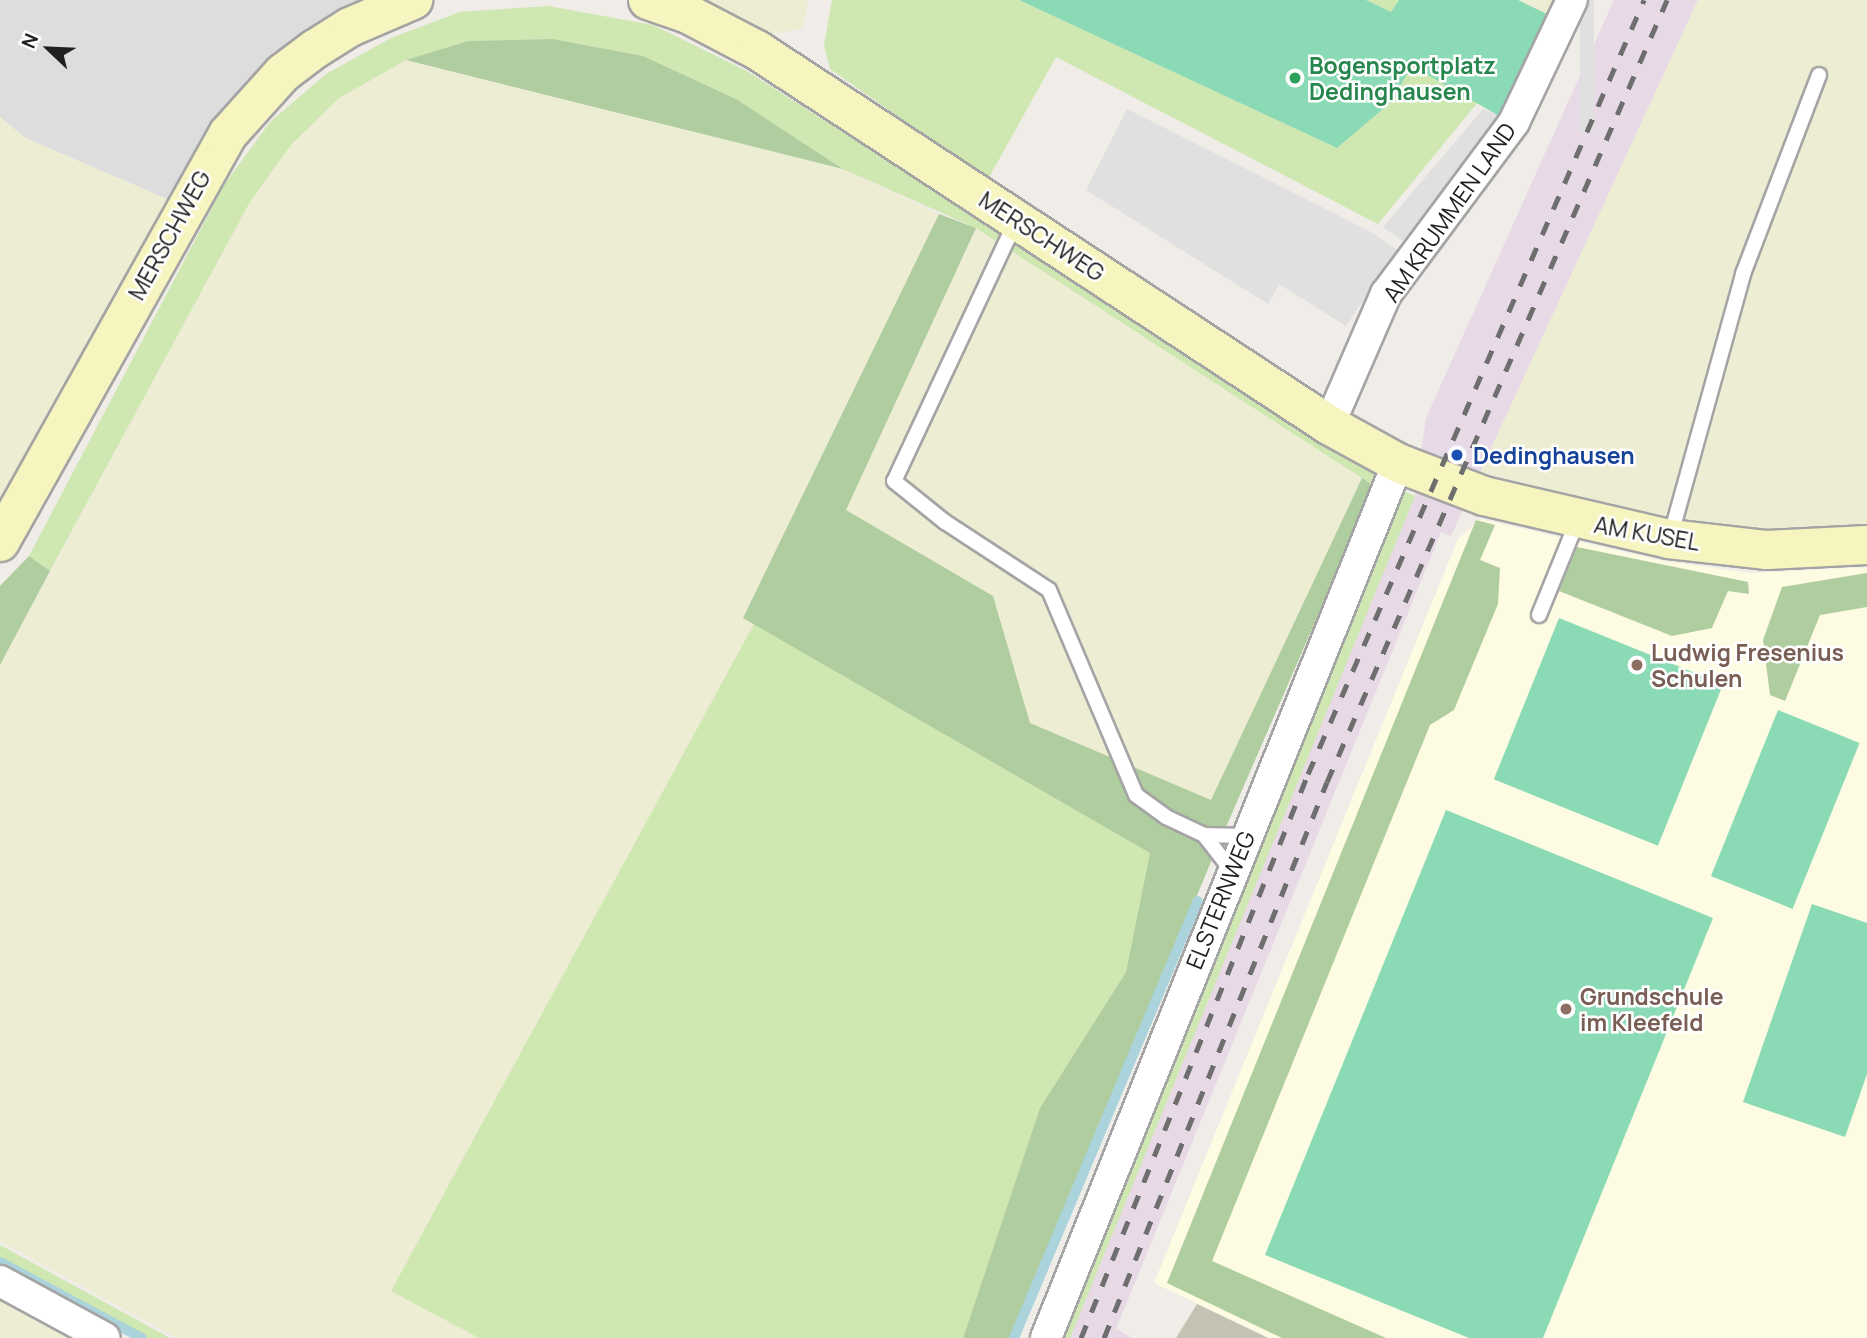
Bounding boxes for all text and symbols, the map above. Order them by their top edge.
north arrow [14,14,84,84]
text: N [15,29,44,52]
place label: Bogensportplatz Dedinghausen [1309,51,1496,105]
marker: Bogensportplatz Dedinghausen [1287,70,1303,86]
street label: AM KRUMMEN LAND [1377,117,1521,307]
street label: MERSCHWEG [122,166,216,304]
street label: MERSCHWEG [974,185,1110,287]
place label: Dedinghausen [1473,441,1635,469]
marker: Dedinghausen [1447,445,1467,465]
street label: AM KUSEL [1592,510,1702,556]
place label: Ludwig Fresenius Schulen [1651,638,1844,692]
marker: Ludwig Fresenius Schulen [1629,657,1645,673]
street label: ELSTERNWEG [1180,827,1260,973]
place label: Grundschule im Kleefeld [1580,982,1724,1036]
marker: Grundschule im Kleefeld [1558,1001,1574,1017]

